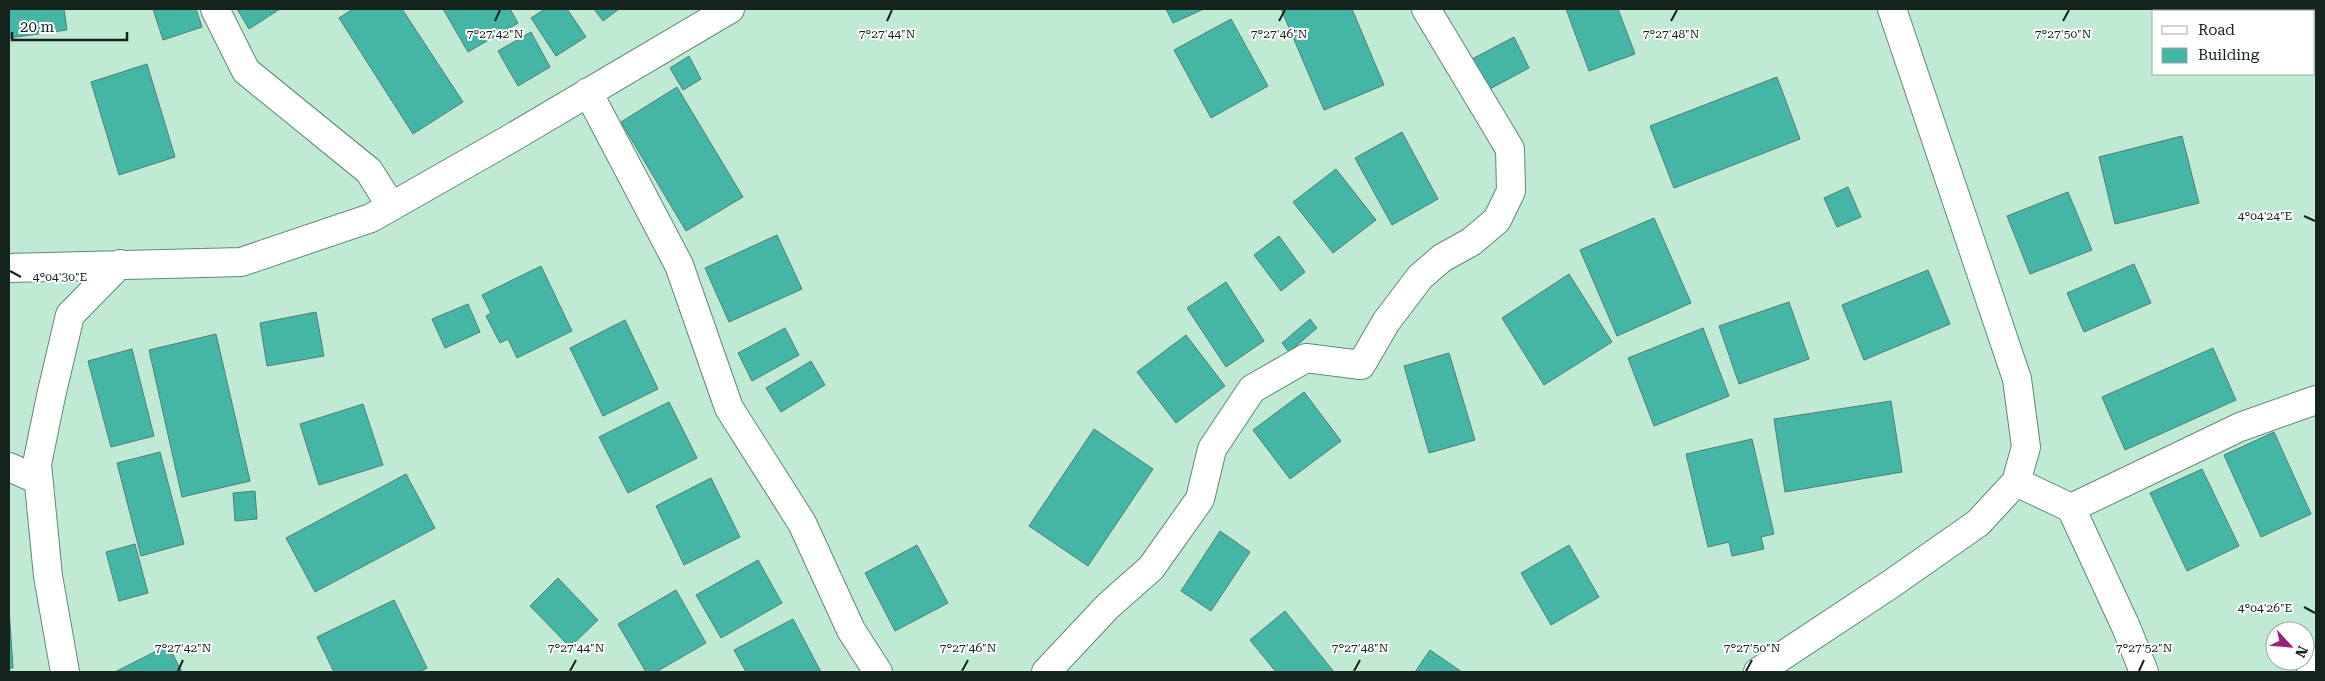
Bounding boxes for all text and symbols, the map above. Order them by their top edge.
scale bar [12,10,128,42]
legend [2152,10,2315,75]
text: 20 m [20,18,55,36]
text: Road [2198,21,2235,39]
text: 7°27'42"N [467,27,524,41]
text: 7°27'44"N [859,27,916,41]
text: 7°27'46"N [1251,27,1308,41]
text: 7°27'48"N [1643,27,1700,41]
text: 7°27'50"N [2035,27,2092,41]
text: Building [2198,46,2260,64]
text: 4°04'24"E [2238,209,2292,223]
text: 4°04'30"E [33,270,87,284]
text: 4°04'26"E [2238,601,2292,615]
north arrow [2265,621,2315,671]
text: 7°27'42"N [155,641,212,655]
text: 7°27'44"N [548,641,605,655]
text: 7°27'46"N [940,641,997,655]
text: 7°27'48"N [1332,641,1389,655]
text: 7°27'50"N [1724,641,1781,655]
text: 7°27'52"N [2116,641,2173,655]
text: N [2292,643,2311,660]

